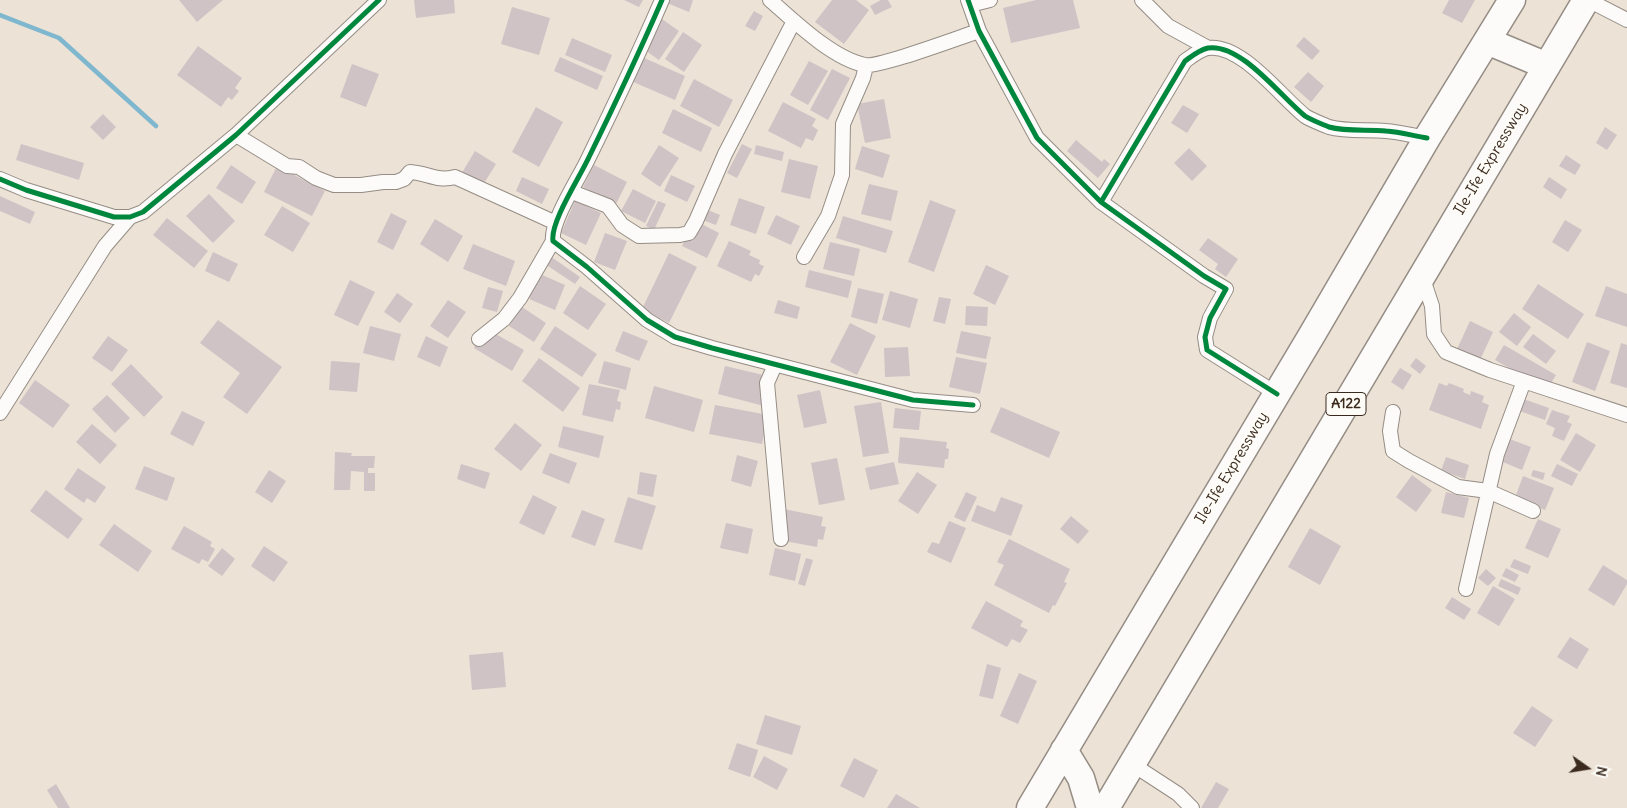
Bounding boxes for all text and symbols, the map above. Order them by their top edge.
street label: Ile-Ife Expressway [1451,100,1531,218]
road number: A122 [1326,392,1366,416]
street label: Ile-Ife Expressway [1192,409,1272,527]
north arrow [1562,743,1612,793]
text: N [1592,765,1611,778]

